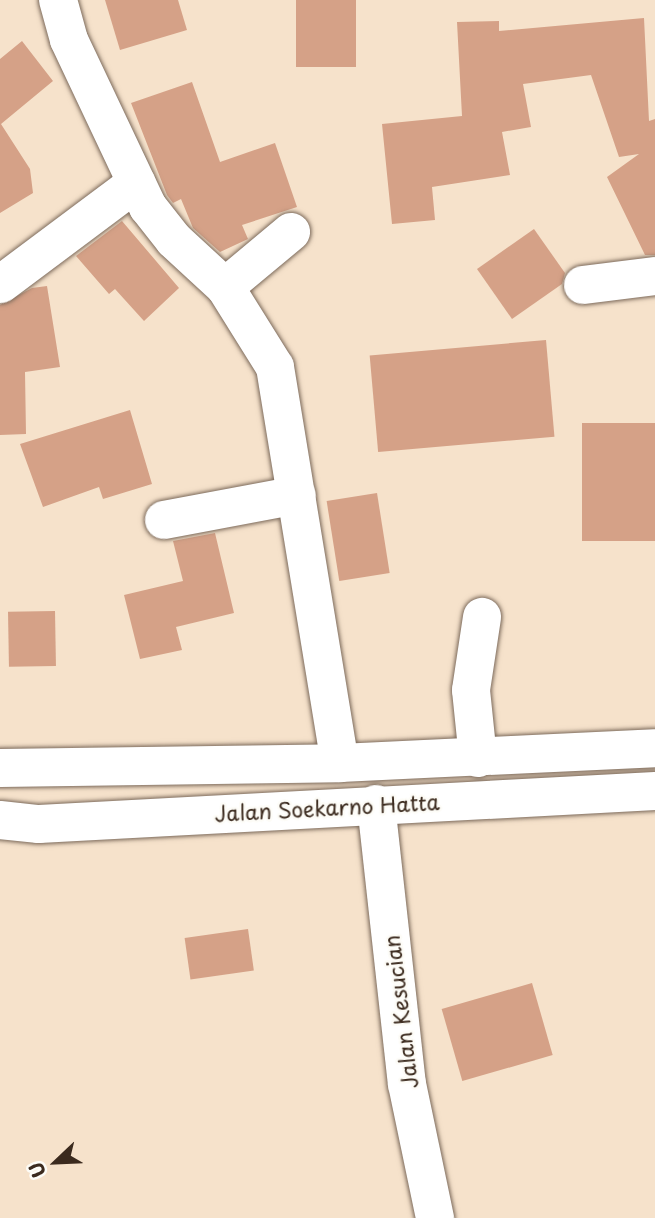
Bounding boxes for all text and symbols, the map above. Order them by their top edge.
street label: Jalan Soekarno Hatta [214,789,440,825]
street label: Jalan Kesucian [378,934,422,1090]
north arrow [21,1127,91,1197]
text: U [21,1158,52,1182]

